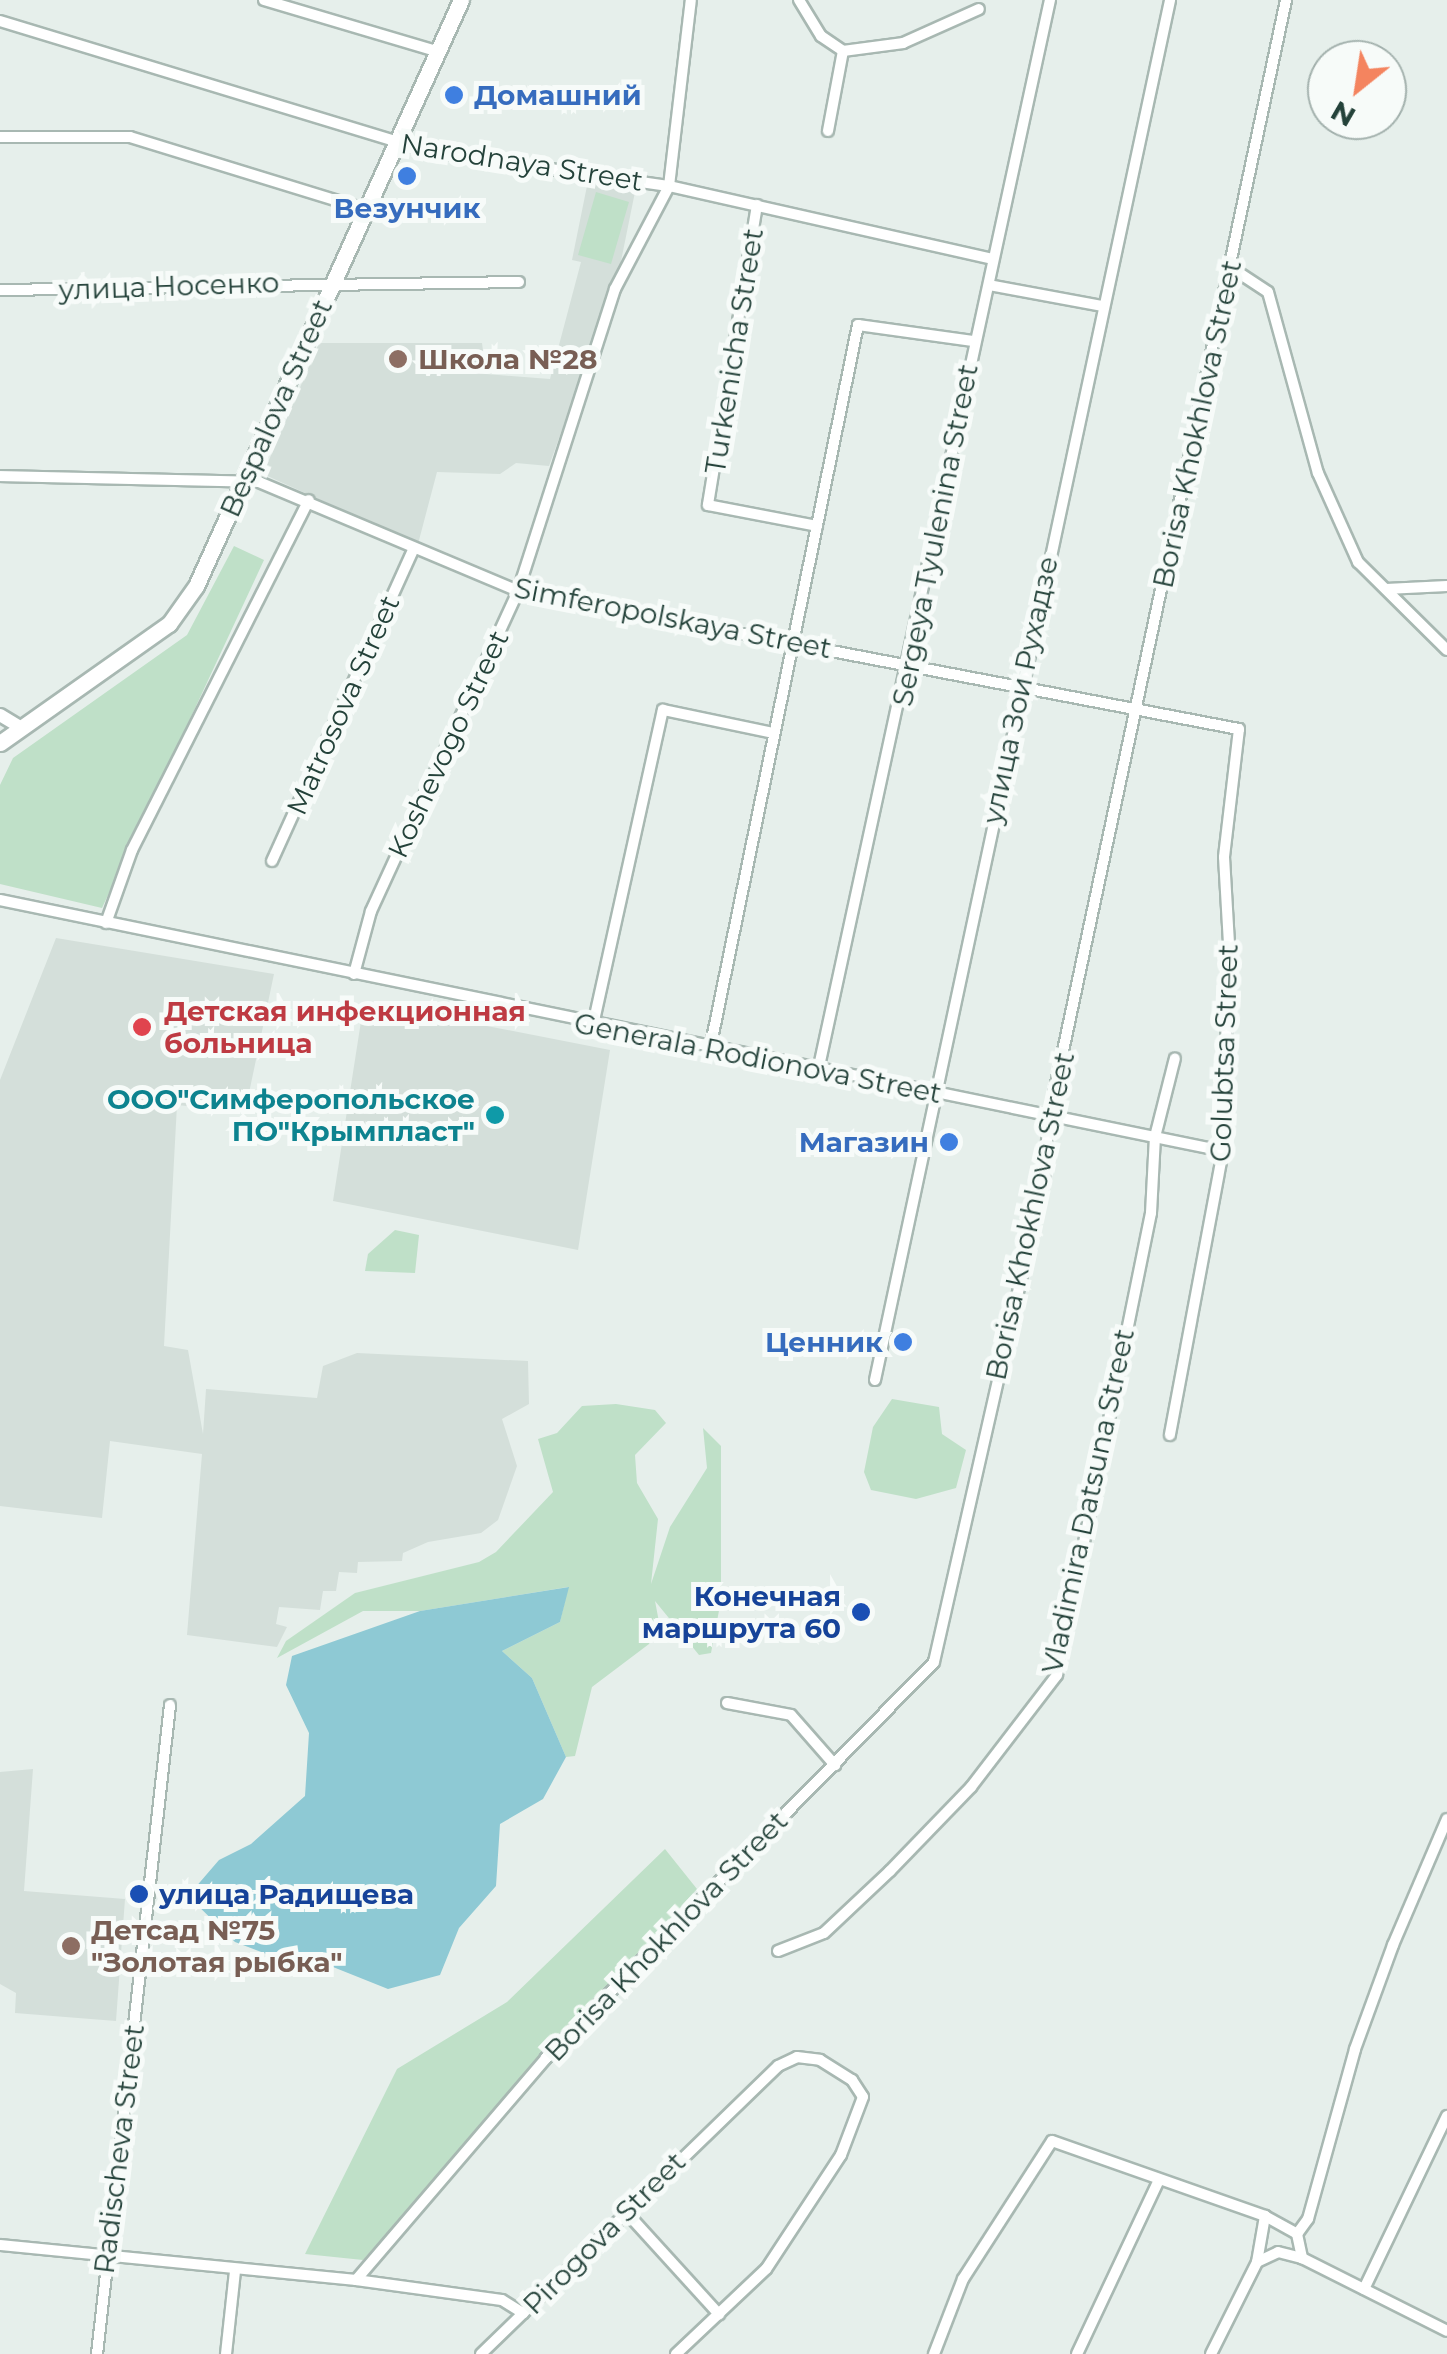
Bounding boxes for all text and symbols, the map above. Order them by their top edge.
north arrow [1307,40,1407,140]
place label: Домашний [474,78,642,112]
marker: Домашний [443,84,465,106]
text: N [1325,94,1361,135]
street label: Narodnaya Street [399,126,645,198]
marker: Везунчик [396,165,418,187]
place label: Везунчик [334,191,480,225]
street label: Turkenicha Street [698,226,770,476]
street label: Borisa Khokhlova Street [1146,257,1248,591]
street label: улица Носенко [58,265,280,307]
street label: Bespalova Street [213,294,339,522]
place label: Школа №28 [418,342,598,376]
marker: Школа №28 [387,348,409,370]
street label: Sergeya Tyulenina Street [885,361,985,709]
street label: улица Зои Рухадзе [975,553,1065,827]
street label: Simferopolskaya Street [512,571,834,665]
street label: Matrosova Street [279,590,407,820]
street label: Koshevogo Street [381,625,515,863]
street label: Golubtsa Street [1203,943,1245,1163]
place label: Детская инфекционная больница [164,994,526,1060]
street label: Generala Rodionova Street [571,1006,945,1110]
marker: Детская инфекционная больница [129,1014,155,1040]
street label: Borisa Khokhlova Street [979,1049,1081,1383]
place label: ООО"Симферопольское ПО"Крымпласт" [107,1082,475,1148]
marker: ООО"Симферопольское ПО"Крымпласт" [484,1104,506,1126]
place label: Магазин [799,1125,929,1159]
marker: Магазин [938,1131,960,1153]
place label: Ценник [765,1325,883,1359]
street label: Vladimira Datsuna Street [1035,1325,1141,1677]
marker: Ценник [892,1331,914,1353]
place label: Конечная маршрута 60 [642,1579,841,1645]
marker: Конечная маршрута 60 [850,1601,872,1623]
street label: Borisa Khokhlova Street [538,1804,794,2068]
place label: улица Радищева [159,1877,414,1911]
marker: улица Радищева [128,1883,150,1905]
place label: Детсад №75 "Золотая рыбка" [91,1913,343,1979]
marker: Детсад №75 "Золотая рыбка" [60,1935,82,1957]
street label: Radischeva Street [87,2022,151,2276]
street label: Pirogova Street [516,2145,692,2321]

